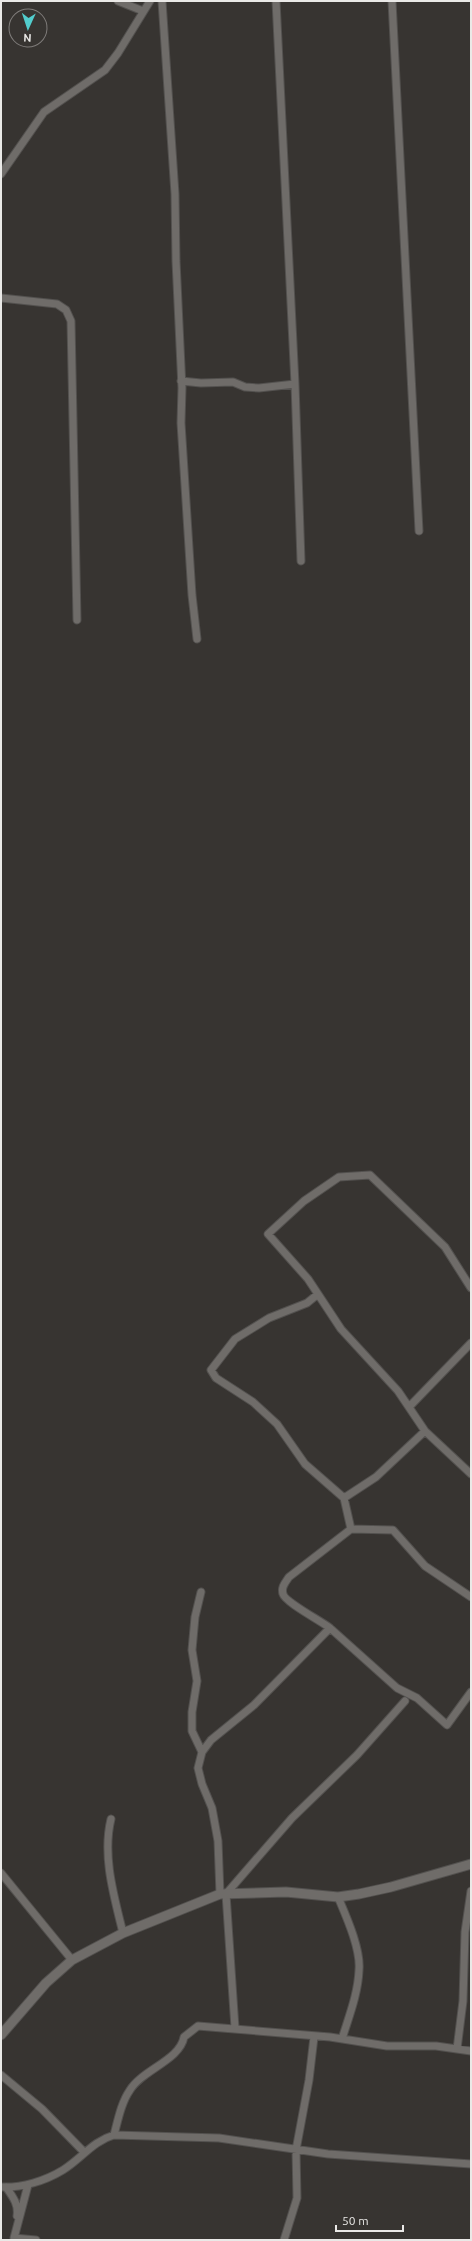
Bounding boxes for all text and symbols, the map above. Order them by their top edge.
north arrow [8,8,48,48]
text: N [23,32,32,44]
scale bar [336,2207,403,2233]
text: 50 m [342,2214,369,2227]

